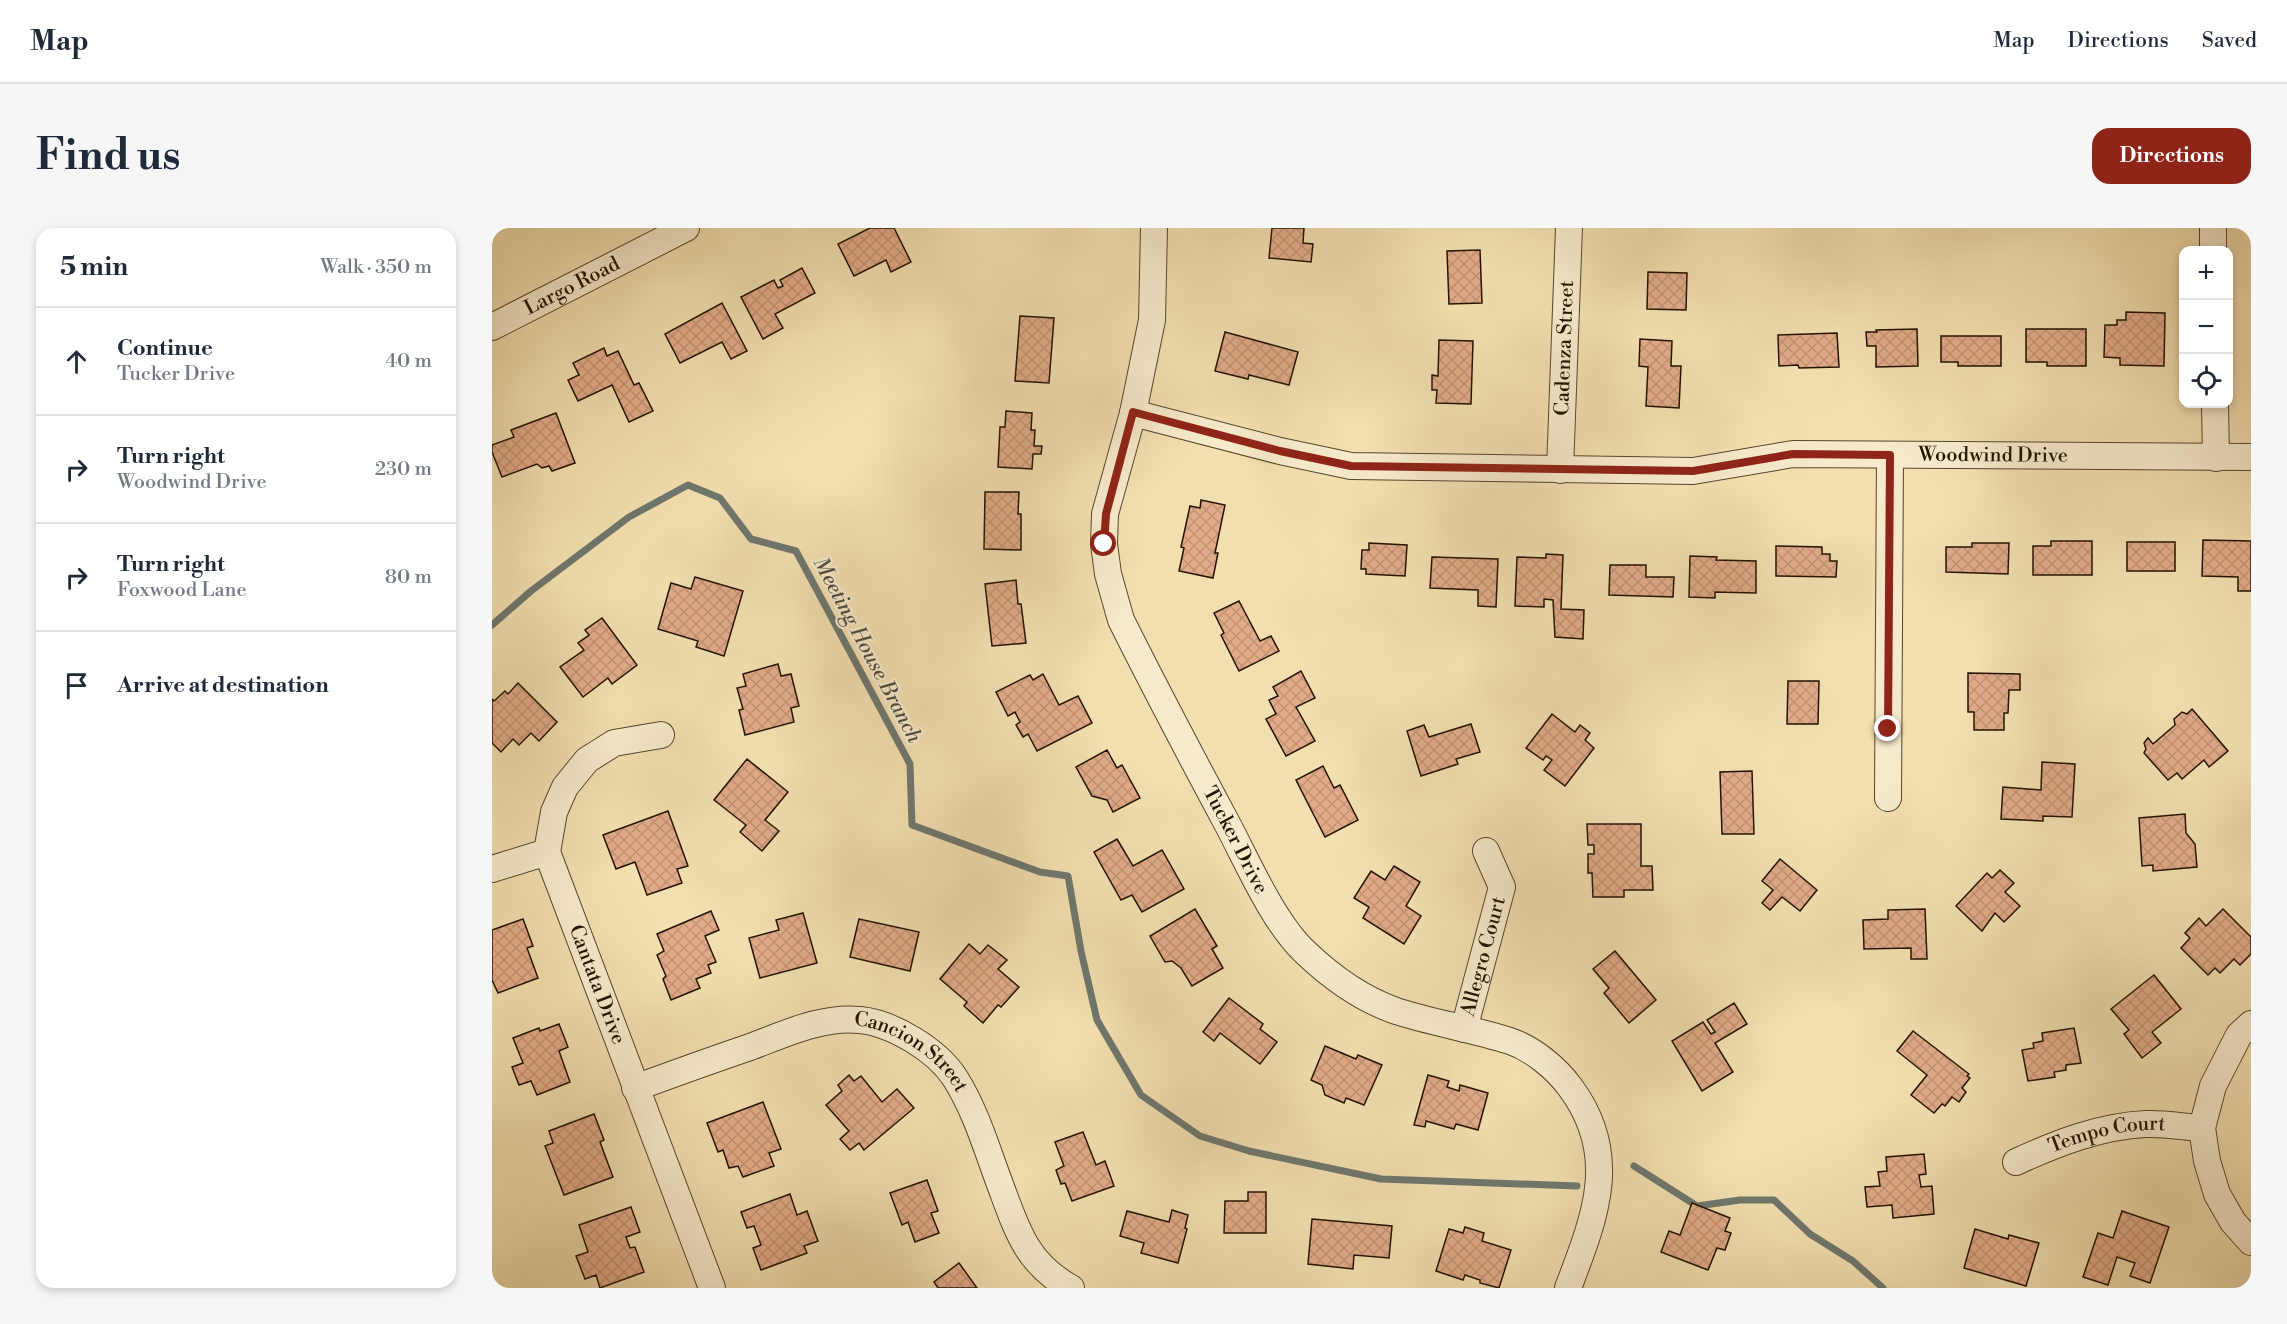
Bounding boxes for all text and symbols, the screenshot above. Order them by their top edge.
text: Map [30,24,89,59]
text: Map [1993,28,2035,54]
text: Directions [2068,28,2169,54]
text: Saved [2202,28,2257,54]
button: Directions [2092,128,2251,184]
text: Find us [36,130,180,183]
map controls [2179,246,2233,408]
button: + [2179,246,2233,300]
text: 5 min [60,251,128,283]
street label: Largo Road [520,251,625,321]
text: Walk · 350 m [320,255,432,280]
street label: Cadenza Street [1550,280,1580,416]
button: − [2179,300,2233,354]
text: Continue [117,335,213,362]
icon: ahead [60,345,93,378]
text: 40 m [385,349,432,374]
button: locate [2179,354,2233,408]
text: Tucker Drive [117,362,235,387]
street label: Woodwind Drive [1917,442,2068,468]
text: Turn right [117,443,225,470]
icon: right [60,453,93,486]
text: 230 m [375,457,432,482]
text: Woodwind Drive [117,470,267,495]
route start [1090,530,1116,556]
text: Turn right [117,551,225,578]
water label: Meeting House Branch [807,552,927,748]
icon: right [60,561,93,594]
text: 80 m [385,565,432,590]
text: Foxwood Lane [117,578,247,603]
icon: arrive [60,669,93,702]
text: Arrive at destination [117,672,329,699]
route end [1874,715,1900,741]
street label: Tucker Drive [1197,782,1274,898]
street label: Allegro Court [1455,894,1511,1020]
street label: Cantata Drive [563,921,631,1048]
street label: Cancion Street [853,1007,973,1097]
street label: Tempo Court [2045,1111,2166,1159]

